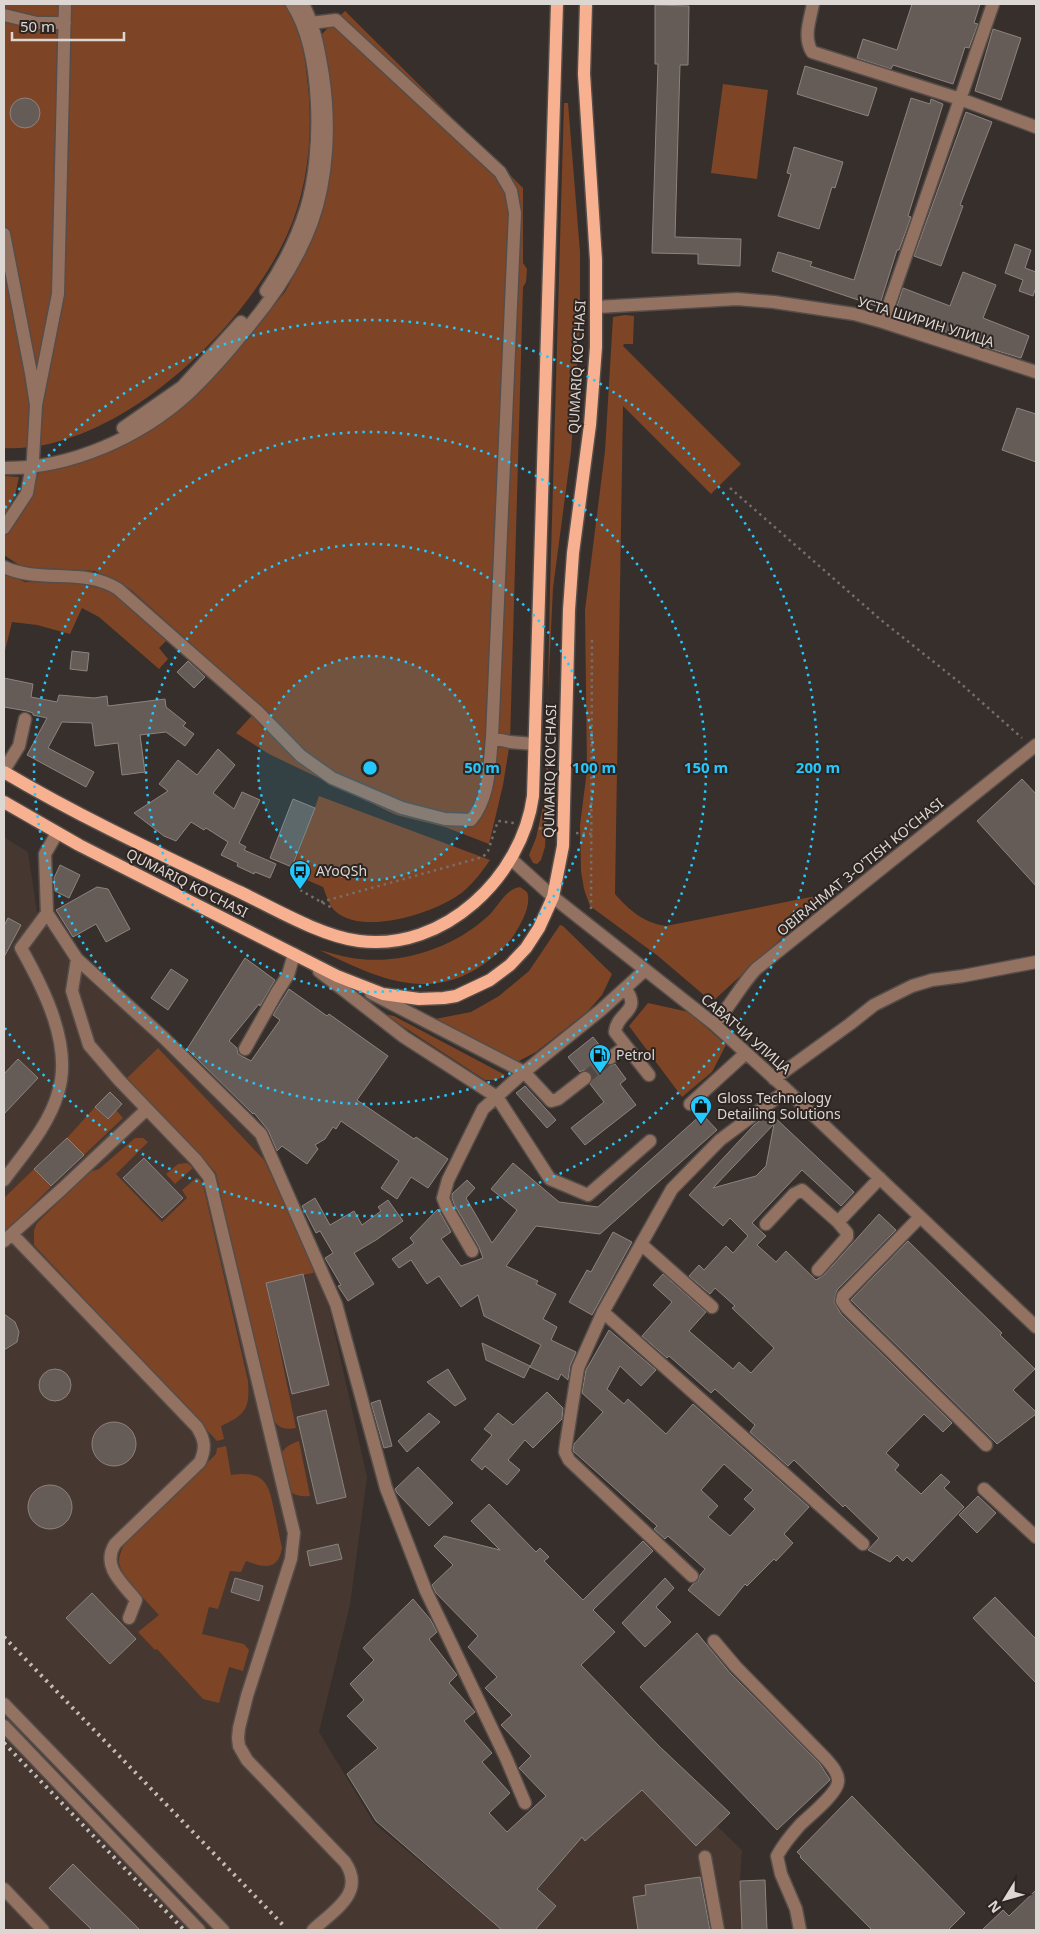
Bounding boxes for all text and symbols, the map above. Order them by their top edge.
scale bar [12,10,125,42]
text: 50 m [20,16,55,36]
street label: УСТА ШИРИН УЛИЦА [856,292,997,351]
street label: QUMARIQ KO'CHASI [564,299,590,434]
street label: QUMARIQ KO'CHASI [539,704,560,838]
text: 50 m [464,757,500,777]
text: 100 m [572,757,616,777]
text: 150 m [684,757,728,777]
text: 200 m [796,757,840,777]
centre of rings [361,759,379,777]
street label: OBIRAHMAT 3-O'TISH KO'CHASI [772,793,947,940]
street label: QUMARIQ KO'CHASI [123,844,251,922]
bus stop icon: AYoQSh [288,859,312,890]
place label: AYoQSh [316,861,367,880]
street label: САВАТЧИ УЛИЦА [697,989,795,1078]
fuel station icon: Petrol [588,1043,612,1074]
place label: Petrol [616,1045,655,1064]
place label: Gloss Technology Detailing Solutions [717,1088,841,1123]
shop icon: Gloss Technology Detailing Solutions [689,1094,713,1125]
north arrow [980,1874,1030,1924]
text: N [983,1897,1005,1917]

